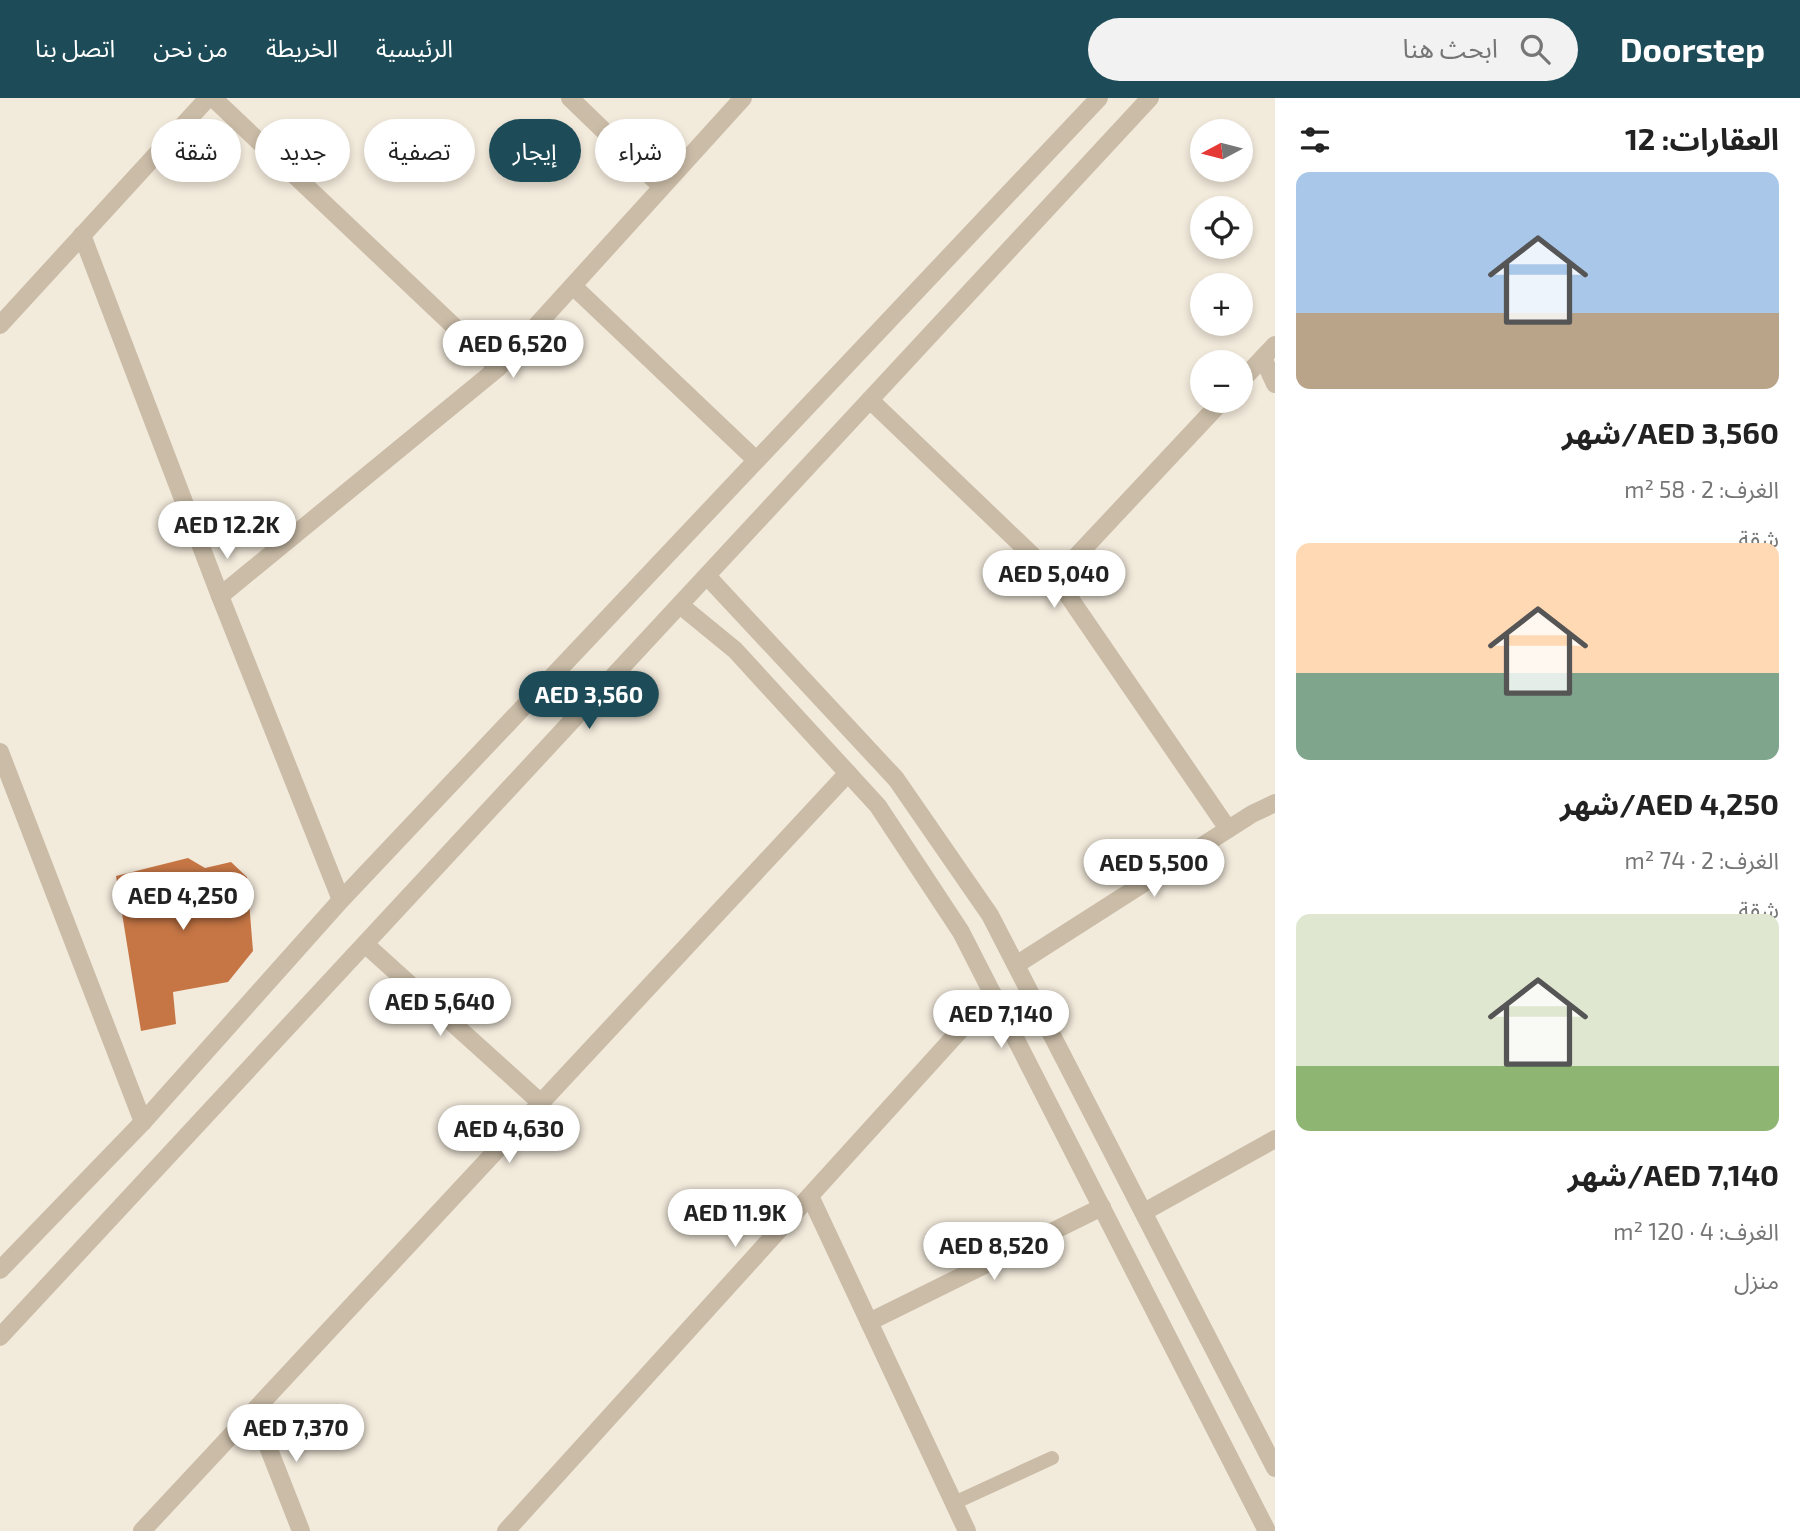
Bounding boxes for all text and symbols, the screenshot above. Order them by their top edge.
search box [1088,18,1578,81]
text: Doorstep [1620,29,1765,69]
icon: search [1516,30,1554,68]
text: ابحث هنا [1403,32,1498,63]
text: اتصل بنا [35,33,115,62]
text: من نحن [153,33,228,62]
text: الخريطة [266,33,338,62]
text: الرئيسية [376,33,453,62]
chip: شقة [151,119,241,182]
chip: جديد [255,119,350,182]
chip: تصفية [364,119,475,182]
chip: إيجار [489,119,581,182]
chip: شراء [595,119,686,182]
north arrow [1190,119,1253,182]
map controls [1190,119,1253,413]
text: العقارات: 12 [1625,120,1779,156]
icon: filters [1296,121,1334,159]
button: locate [1190,196,1253,259]
icon: home [1475,217,1601,343]
button: + [1190,273,1253,336]
pin: AED 6,520 [433,320,593,380]
text: AED 6,520 [459,329,567,357]
button: − [1190,350,1253,413]
text: AED 3,560/شهر [1562,414,1779,450]
text: الغرف: 2 · 58 m² [1624,475,1779,503]
pin: AED 12.2K [147,502,307,561]
text: AED 12.2K [174,510,280,538]
text: شقة [1738,524,1779,552]
pin: AED 5,040 [974,550,1134,610]
text: AED 5,040 [999,559,1109,587]
icon: home [1475,588,1601,714]
pin: AED 3,560 [509,672,669,731]
text: AED 3,560 [535,680,643,708]
text: AED 4,250/شهر [1560,785,1779,821]
pin: AED 5,500 [1074,840,1234,899]
text: الغرف: 2 · 74 m² [1625,846,1779,874]
text: AED 5,500 [1100,848,1208,876]
pin: AED 4,250 [103,872,263,932]
text: AED 4,250 [128,881,238,909]
text: شقة [1738,895,1779,923]
icon: home [1475,959,1601,1085]
pin: AED 5,640 [360,978,520,1038]
text: AED 5,640 [385,987,495,1015]
pin: AED 7,140 [921,990,1081,1050]
text: AED 7,140 [949,999,1053,1027]
pin: AED 4,630 [429,1105,589,1165]
text: AED 4,630 [454,1114,564,1142]
text: AED 7,140/شهر [1568,1156,1779,1192]
pin: AED 11.9K [655,1190,815,1249]
text: AED 11.9K [684,1198,786,1226]
text: الغرف: 4 · 120 m² [1613,1217,1779,1245]
pin: AED 8,520 [914,1222,1074,1282]
text: AED 8,520 [939,1231,1049,1259]
text: منزل [1734,1266,1779,1294]
pin: AED 7,370 [216,1404,376,1464]
text: AED 7,370 [243,1413,349,1441]

